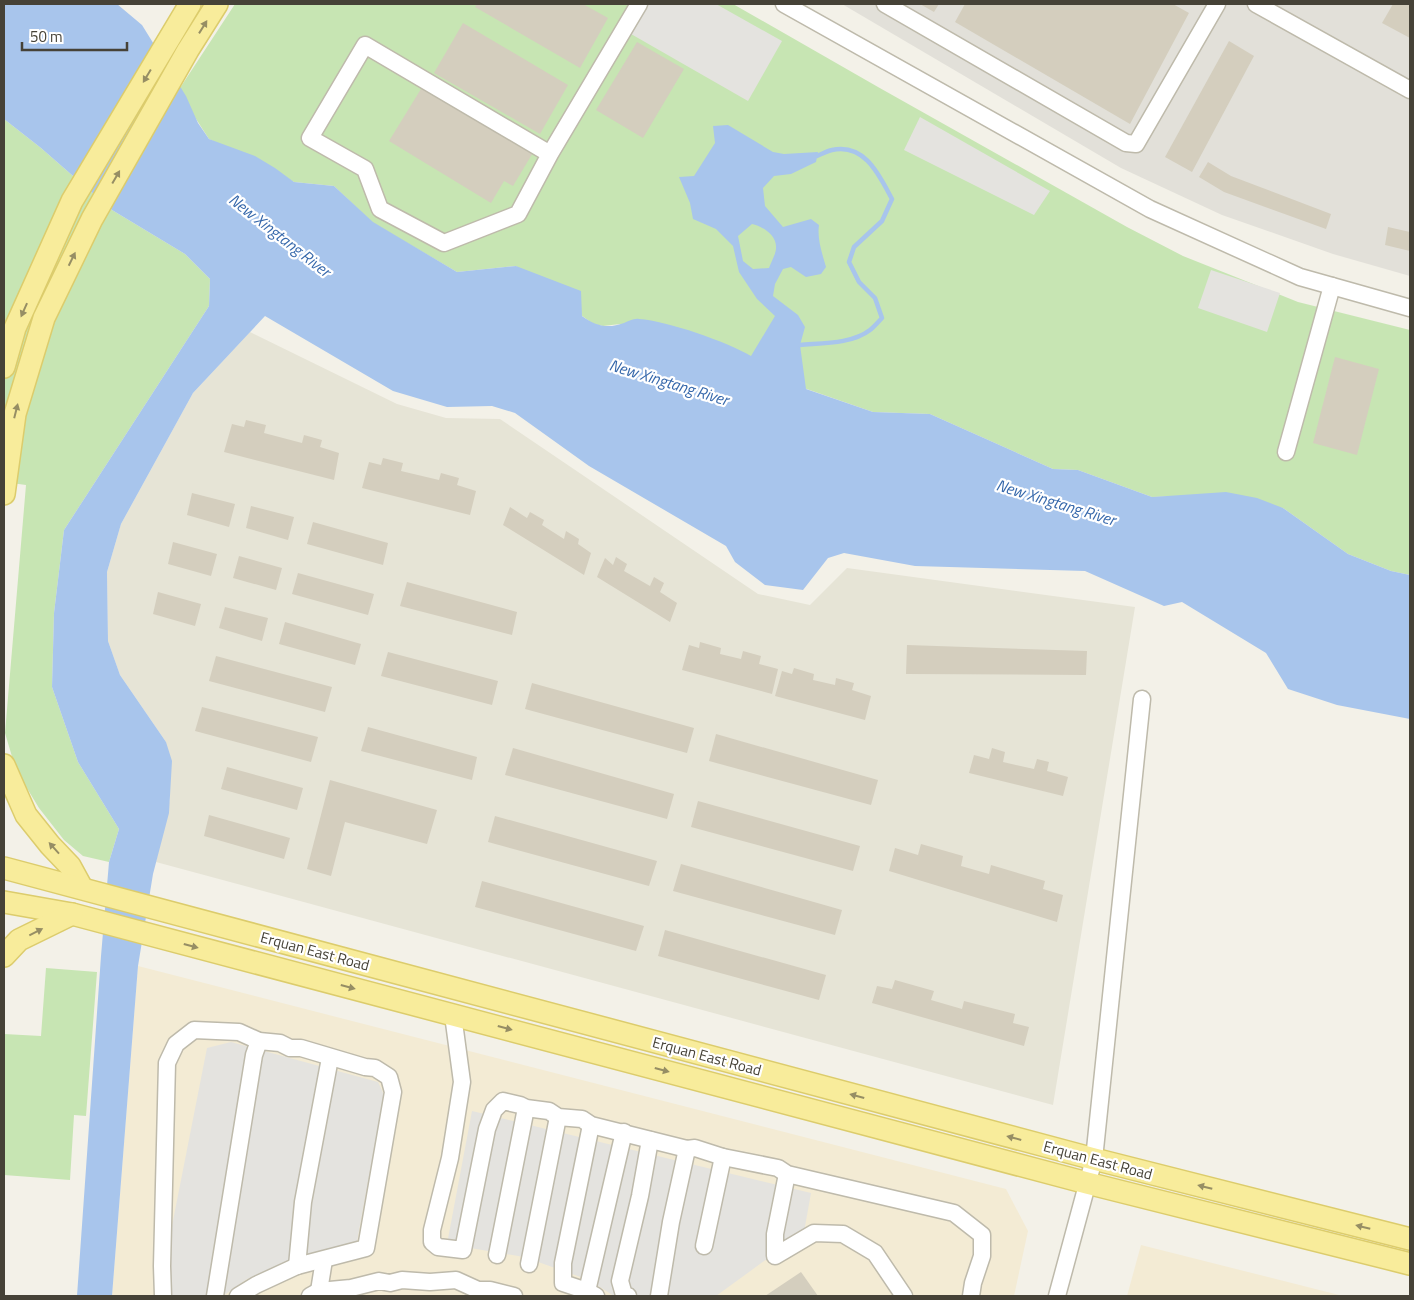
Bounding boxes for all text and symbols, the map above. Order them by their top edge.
scale bar [22,20,128,52]
one-way arrow [198,20,207,33]
text: 50 m [30,25,63,48]
one-way arrow [143,70,152,83]
one-way arrow [111,170,120,184]
water label: New Xingtang River [224,188,338,284]
one-way arrow [69,252,77,266]
one-way arrow [19,303,27,317]
water label: New Xingtang River [606,352,733,412]
one-way arrow [12,404,20,419]
water label: New Xingtang River [993,472,1120,532]
one-way arrow [48,842,59,855]
street label: Erquan East Road [258,925,372,977]
one-way arrow [28,928,43,936]
one-way arrow [183,942,198,950]
one-way arrow [340,983,355,991]
one-way arrow [497,1025,512,1033]
street label: Erquan East Road [650,1030,764,1082]
one-way arrow [655,1067,670,1075]
one-way arrow [850,1092,865,1100]
one-way arrow [1007,1134,1022,1142]
street label: Erquan East Road [1041,1134,1155,1186]
one-way arrow [1198,1183,1213,1191]
one-way arrow [1355,1223,1370,1231]

